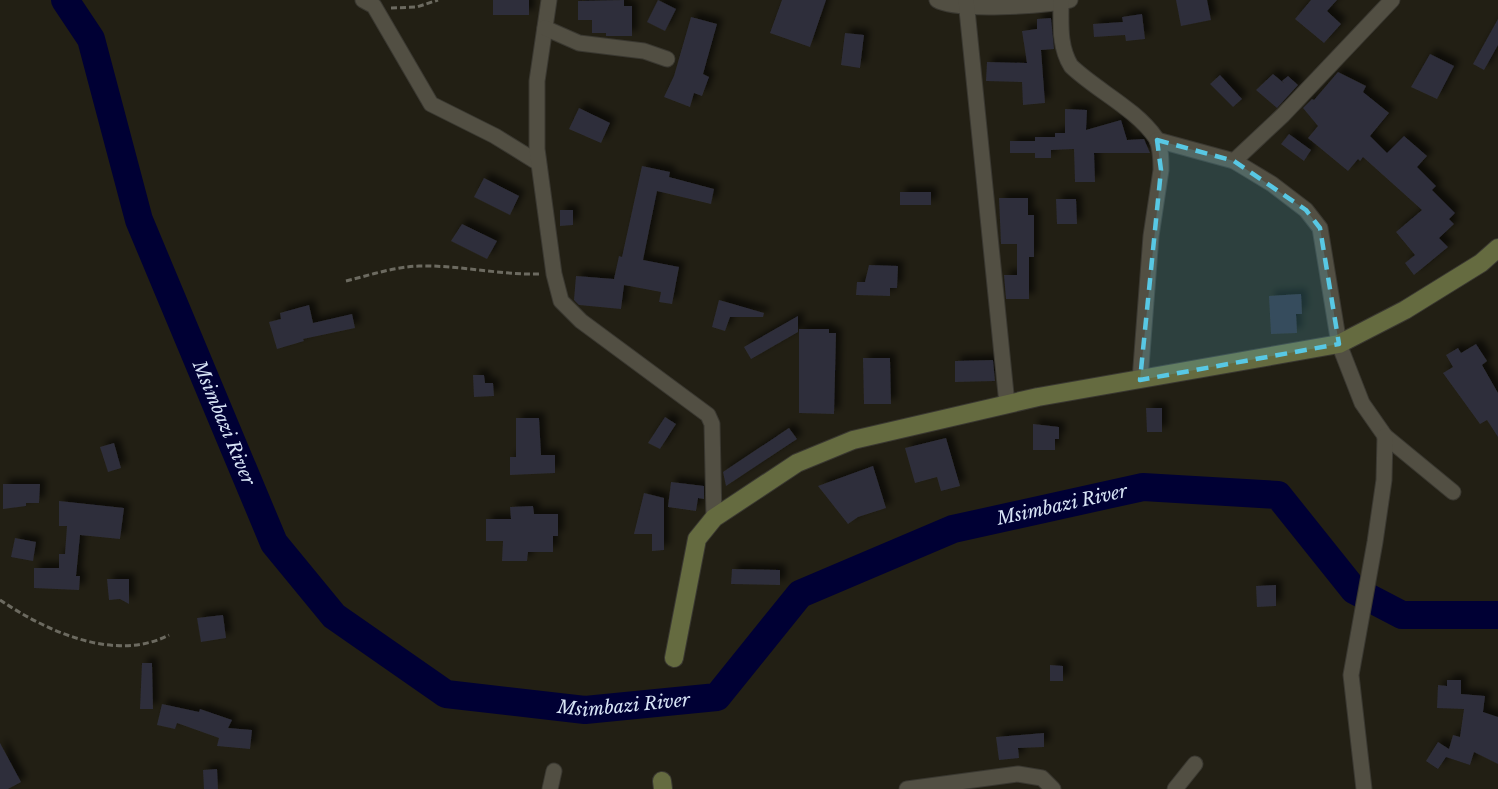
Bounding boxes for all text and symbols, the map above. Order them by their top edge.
water label: Msimbazi River [188,356,260,489]
water label: Msimbazi River [994,480,1130,530]
water label: Msimbazi River [555,689,692,721]

